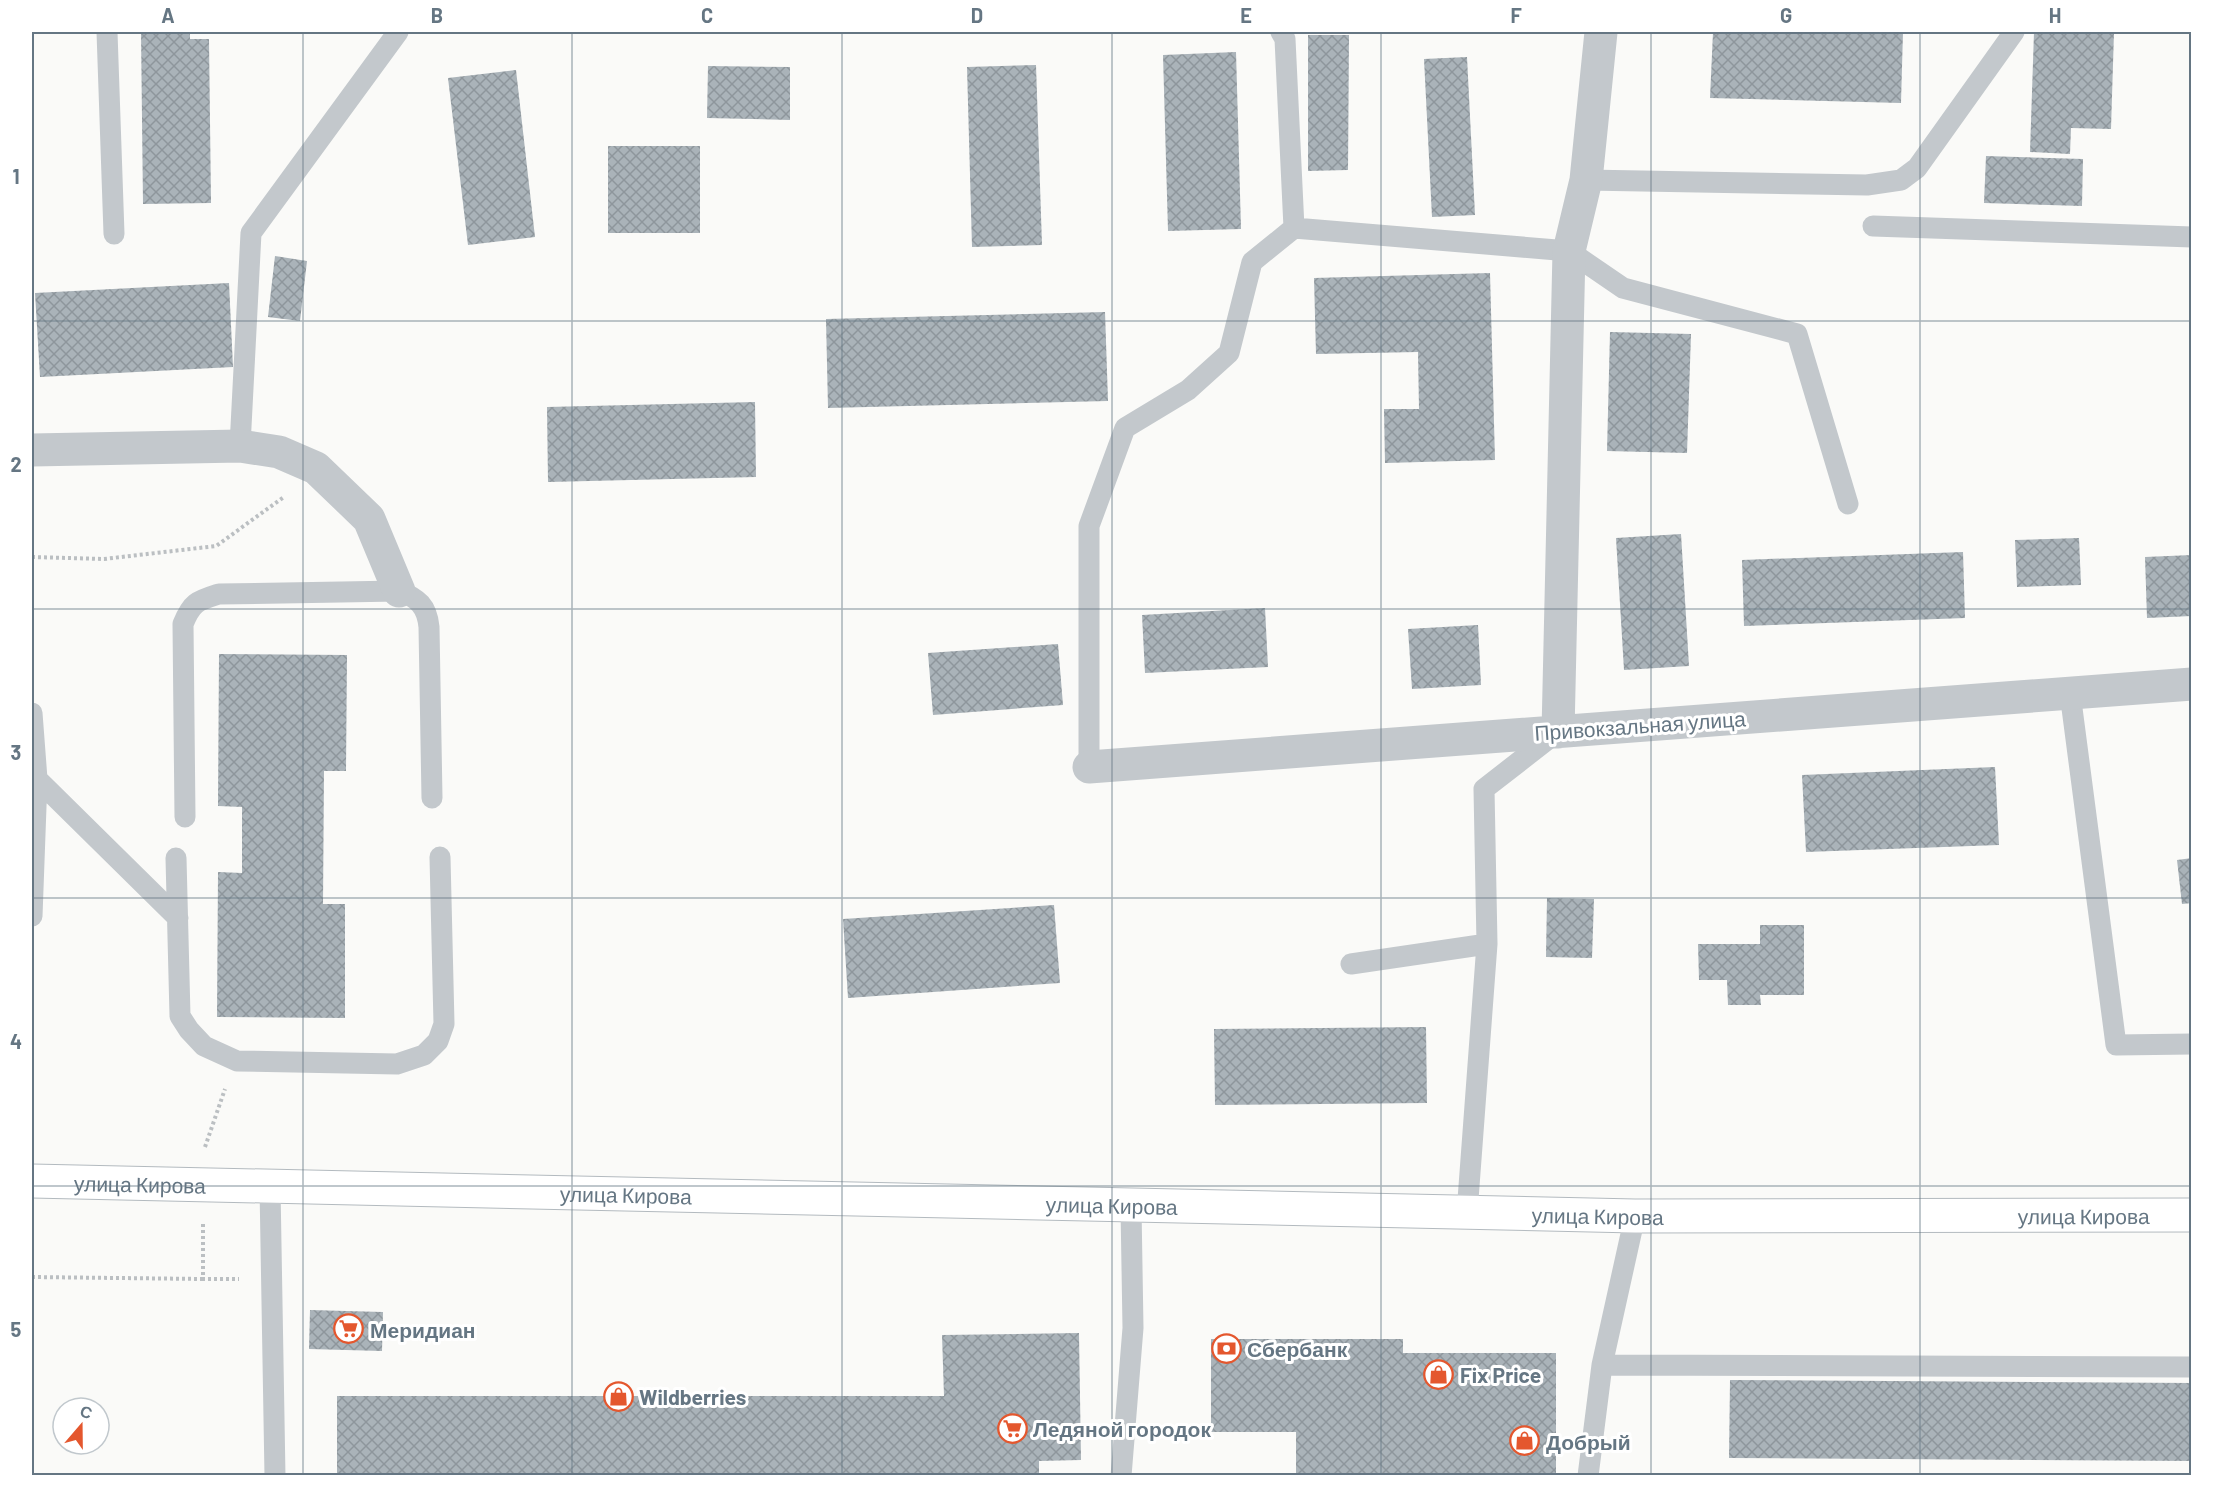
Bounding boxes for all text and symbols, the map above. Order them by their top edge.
text: A [161,3,175,27]
text: B [431,3,443,27]
text: C [701,3,713,27]
text: D [971,3,983,27]
text: E [1240,3,1252,27]
text: F [1510,3,1522,27]
text: G [1780,3,1792,27]
text: H [2049,3,2061,27]
text: 1 [12,164,20,188]
text: 2 [10,452,22,476]
street label: Привокзальная улица [1534,705,1747,745]
text: 3 [11,740,21,764]
text: 4 [10,1029,22,1053]
street label: улица Кирова [74,1169,207,1197]
street label: улица Кирова [560,1180,692,1208]
street label: улица Кирова [1046,1191,1178,1219]
street label: улица Кирова [1531,1201,1664,1229]
street label: улица Кирова [2018,1203,2150,1228]
supermarket icon: Меридиан [333,1313,365,1345]
text: 5 [11,1317,22,1341]
place label: Меридиан [370,1317,476,1342]
bank icon: Сбербанк [1210,1332,1242,1364]
place label: Сбербанк [1247,1336,1348,1361]
shop icon: Fix Price [1423,1358,1455,1390]
place label: Fix Price [1460,1362,1541,1387]
shop icon: Wildberries [602,1380,634,1412]
place label: Wildberries [639,1384,746,1409]
north arrow [51,1396,111,1456]
text: С [78,1401,95,1422]
supermarket icon: Ледяной городок [996,1412,1028,1444]
place label: Ледяной городок [1033,1416,1211,1441]
shop icon: Добрый [1509,1425,1541,1457]
place label: Добрый [1546,1429,1631,1454]

